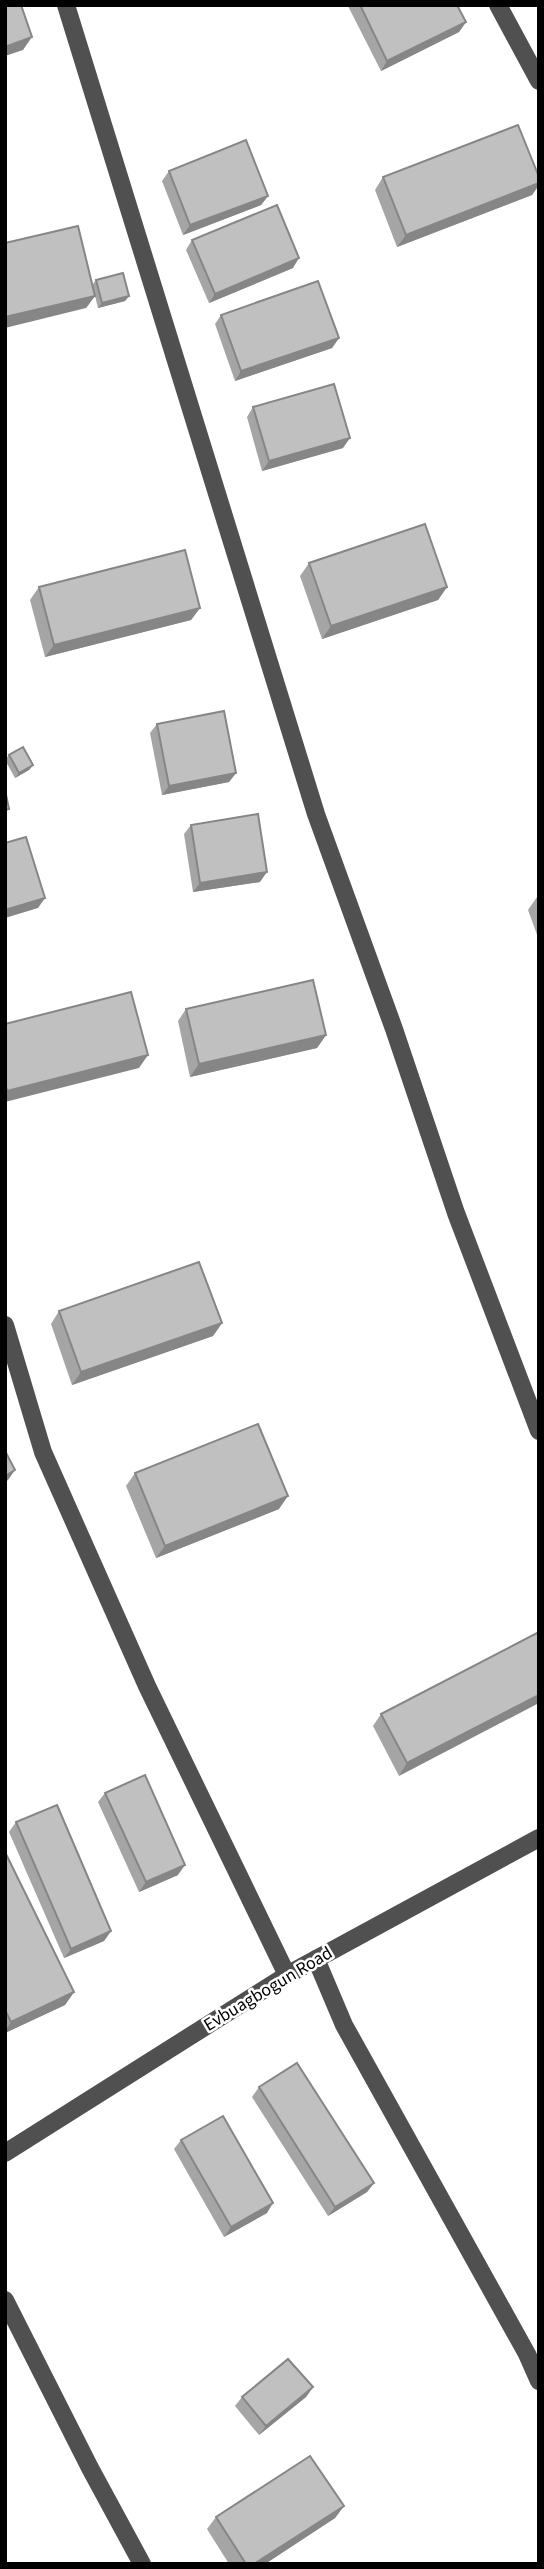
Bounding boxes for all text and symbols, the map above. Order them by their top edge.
street label: Evbuagbogun Road [199,1941,337,2037]

